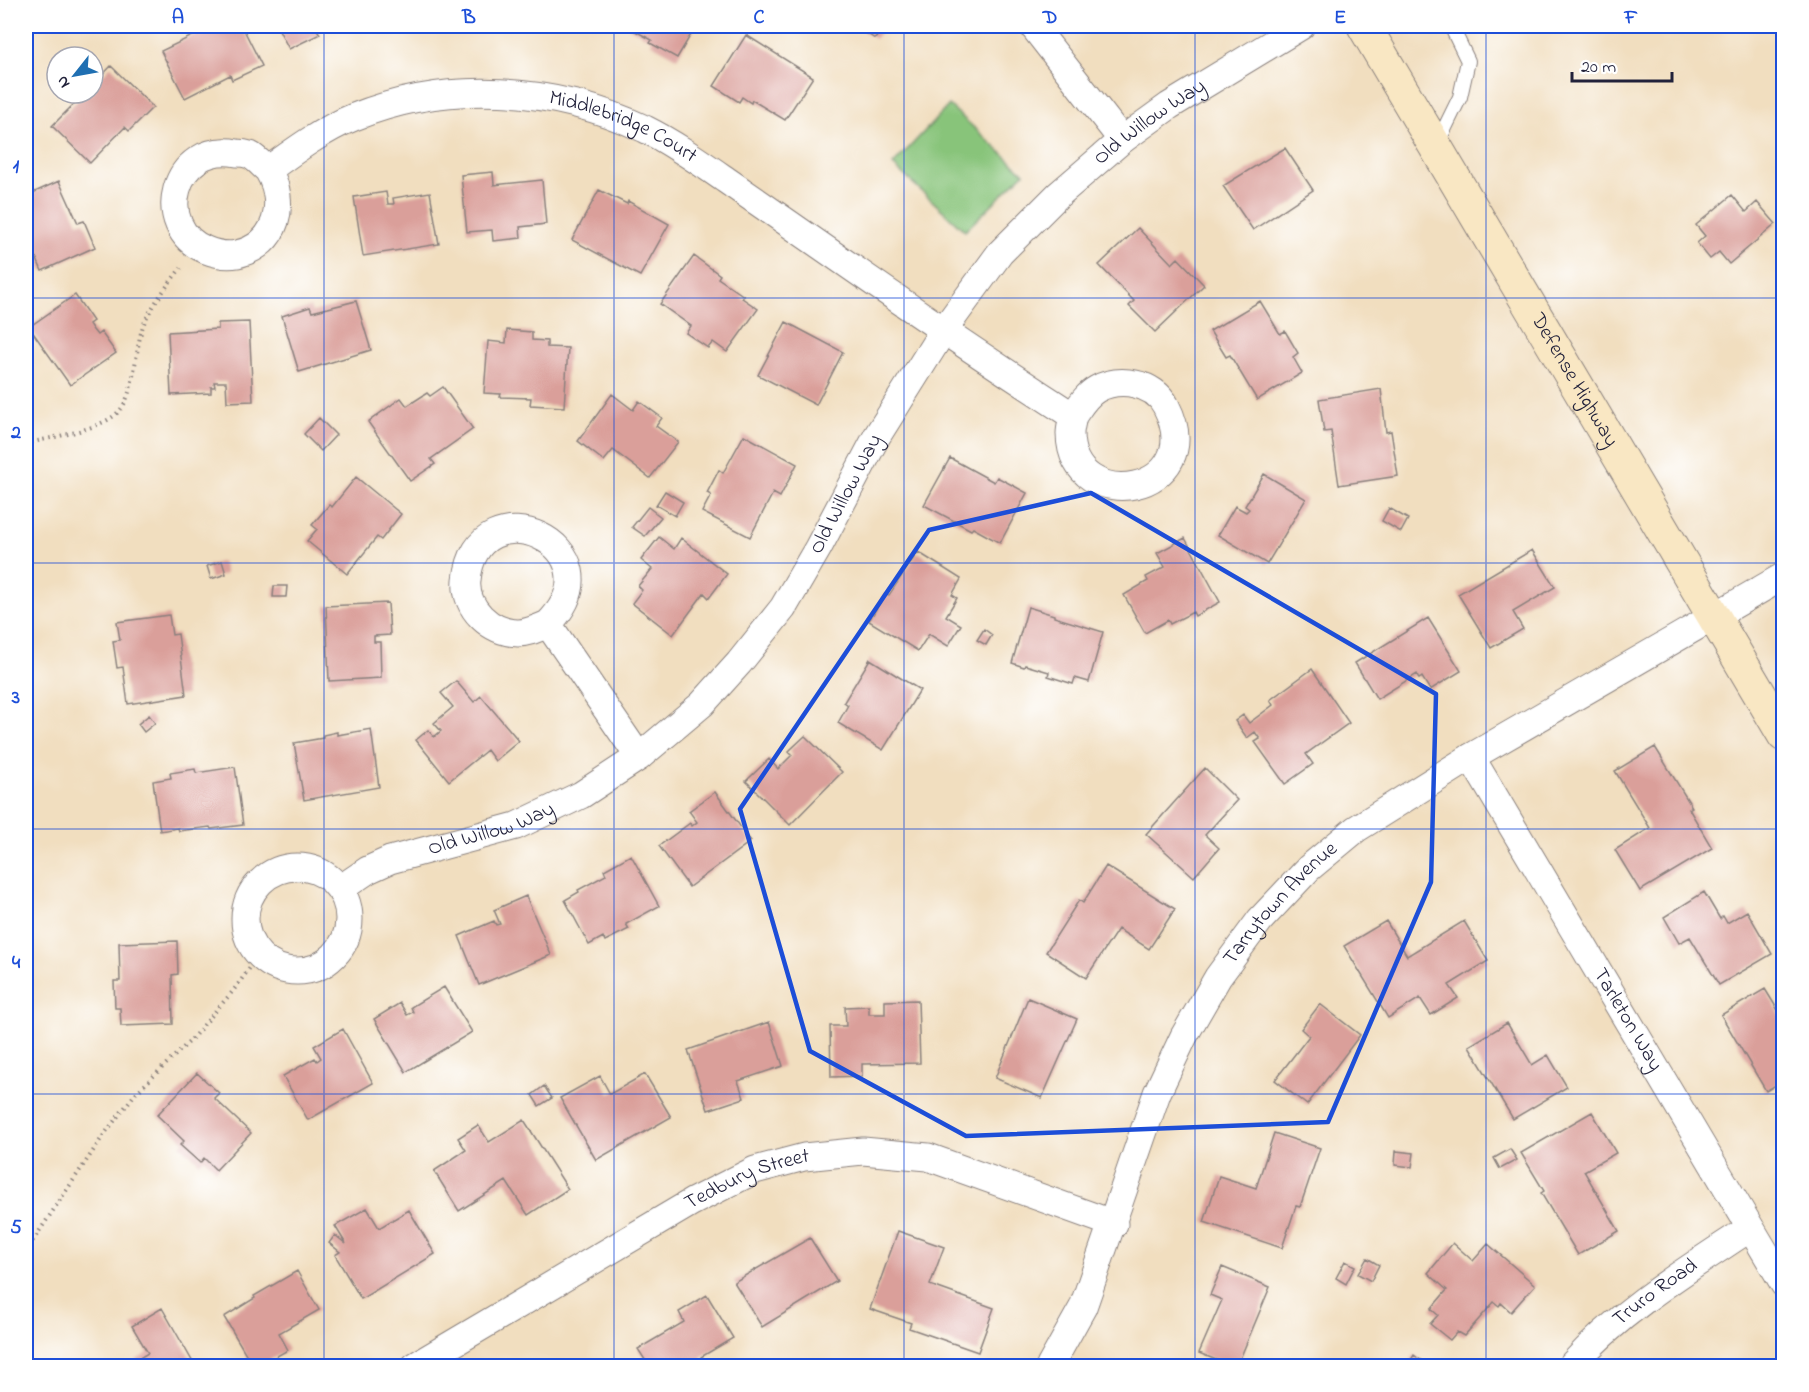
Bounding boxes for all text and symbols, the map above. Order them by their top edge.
text: A [172,4,184,33]
text: B [461,4,476,33]
text: C [754,4,765,33]
text: D [1042,4,1057,33]
text: E [1334,4,1346,33]
text: F [1624,4,1638,33]
north arrow [45,45,105,105]
scale bar [1572,45,1672,83]
text: 20 m [1581,55,1616,81]
text: N [51,71,77,93]
street label: Old Willow Way [1087,72,1213,173]
street label: Middlebridge Court [546,83,703,171]
text: 1 [13,153,20,182]
street label: Defense Highway [1522,307,1625,454]
text: 2 [10,419,21,448]
street label: Old Willow Way [802,429,892,560]
text: 3 [11,684,20,713]
street label: Old Willow Way [425,795,561,864]
street label: Tarrytown Avenue [1216,835,1345,972]
text: 4 [12,949,21,978]
street label: Tarleton Way [1585,963,1670,1079]
street label: Tedbury Street [679,1142,811,1218]
text: 5 [10,1214,22,1243]
street label: Truro Road [1606,1251,1704,1334]

